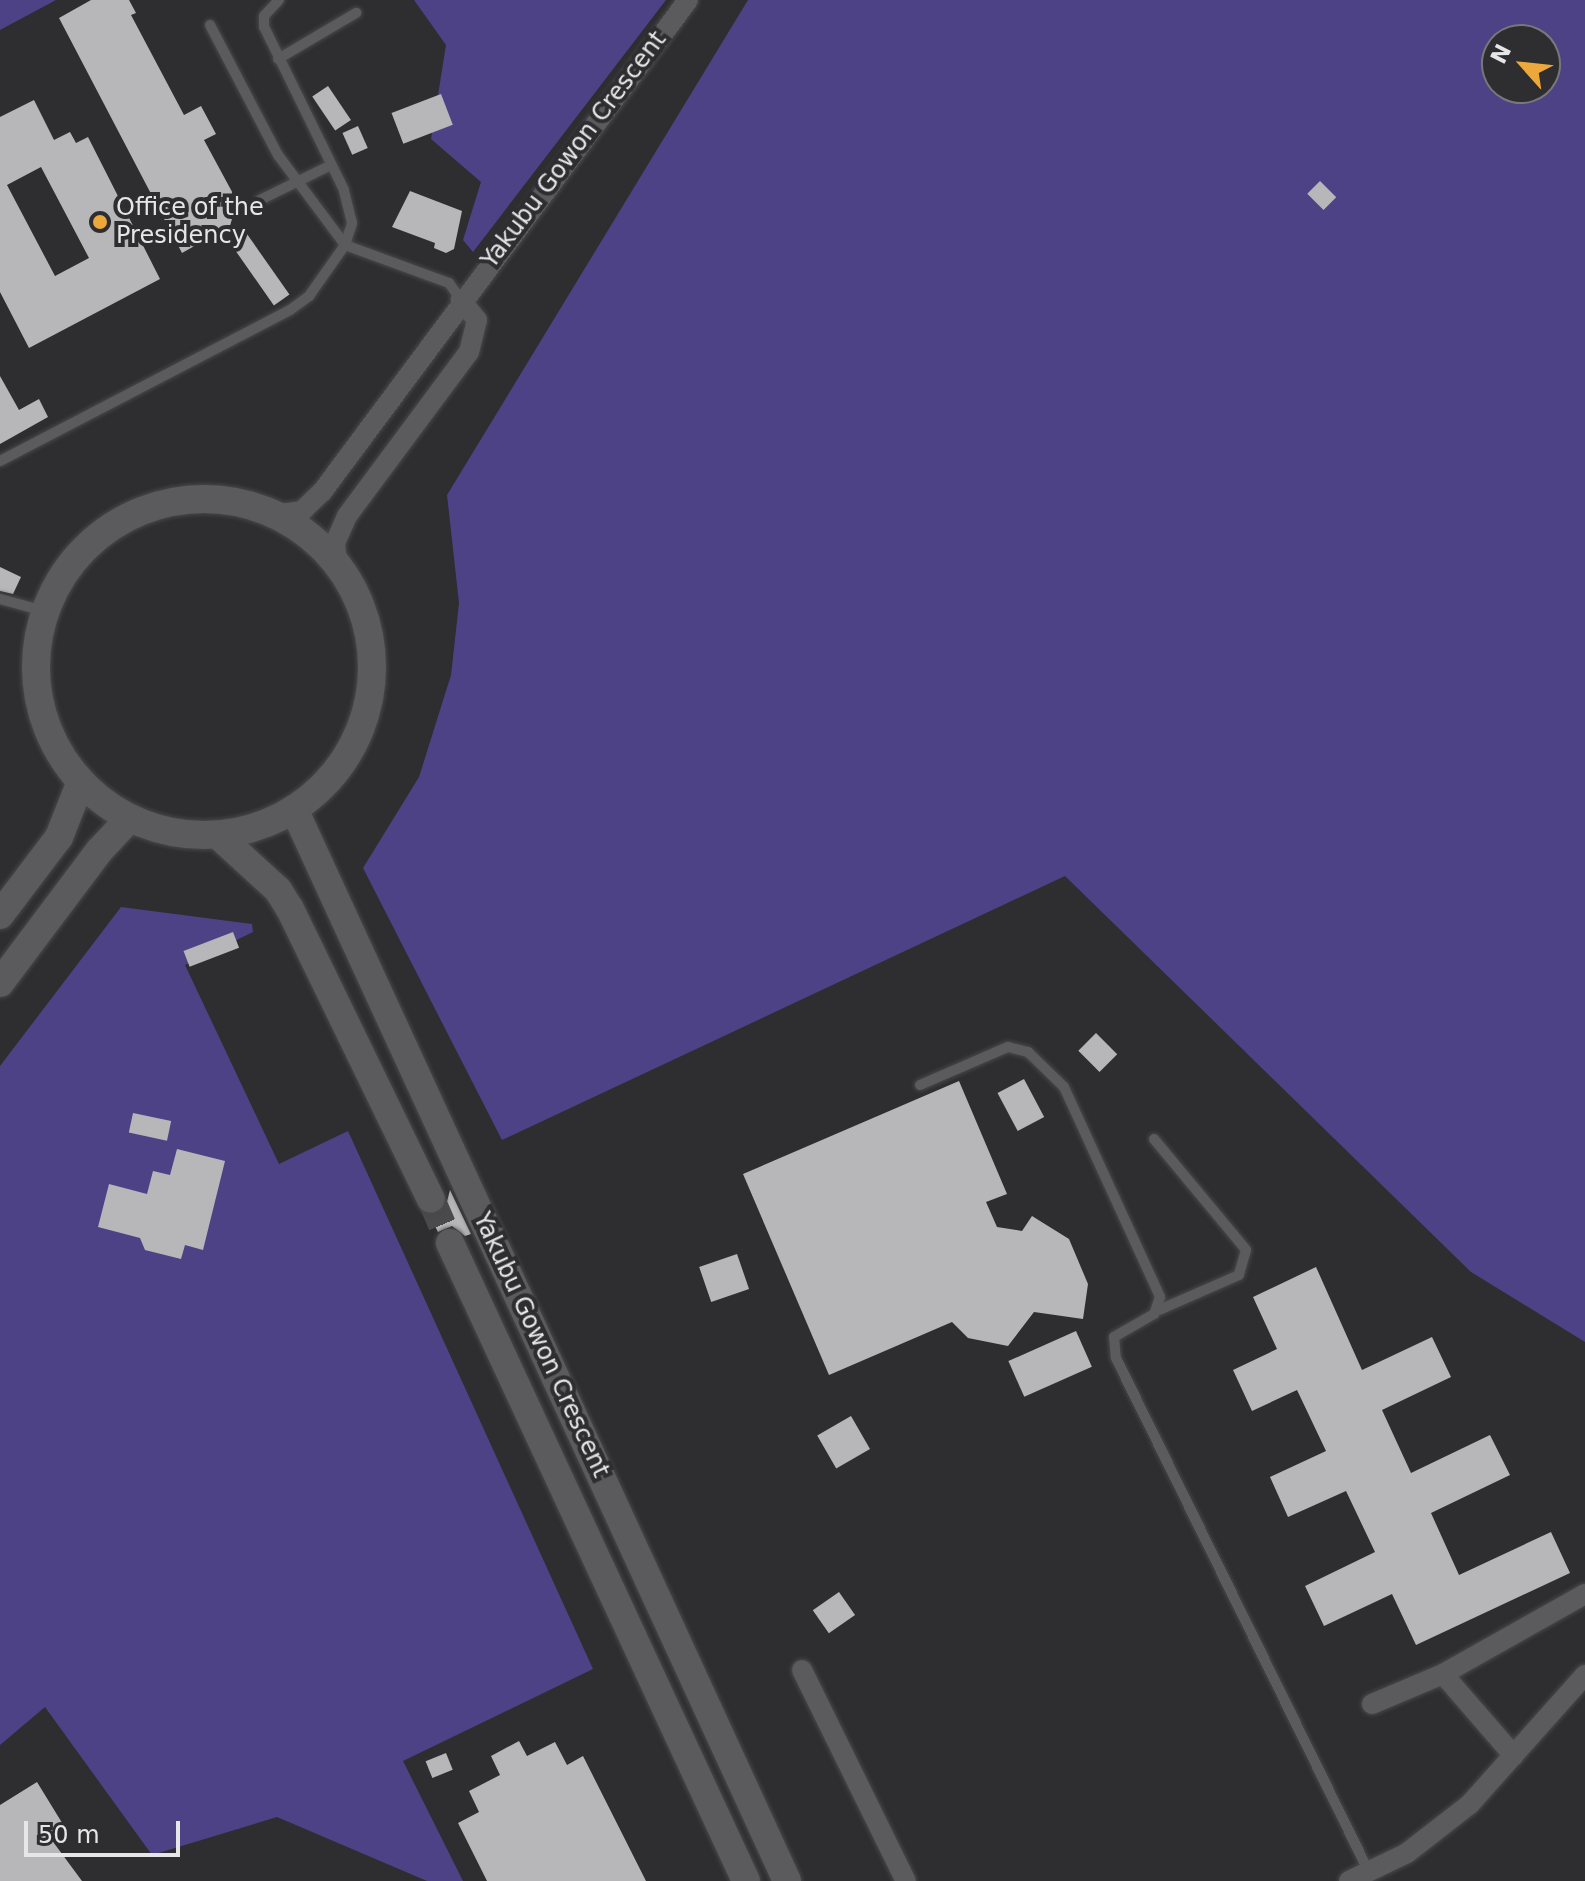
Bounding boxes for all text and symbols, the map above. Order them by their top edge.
north arrow [1481,24,1561,104]
street label: Yakubu Gowon Crescent [476,26,672,274]
text: N [1486,40,1516,68]
place label: Office of the Presidency [116,194,264,250]
marker: Office of the Presidency [91,213,109,231]
street label: Yakubu Gowon Crescent [467,1208,615,1482]
scale bar [28,1805,184,1855]
text: 50 m [38,1821,100,1849]

